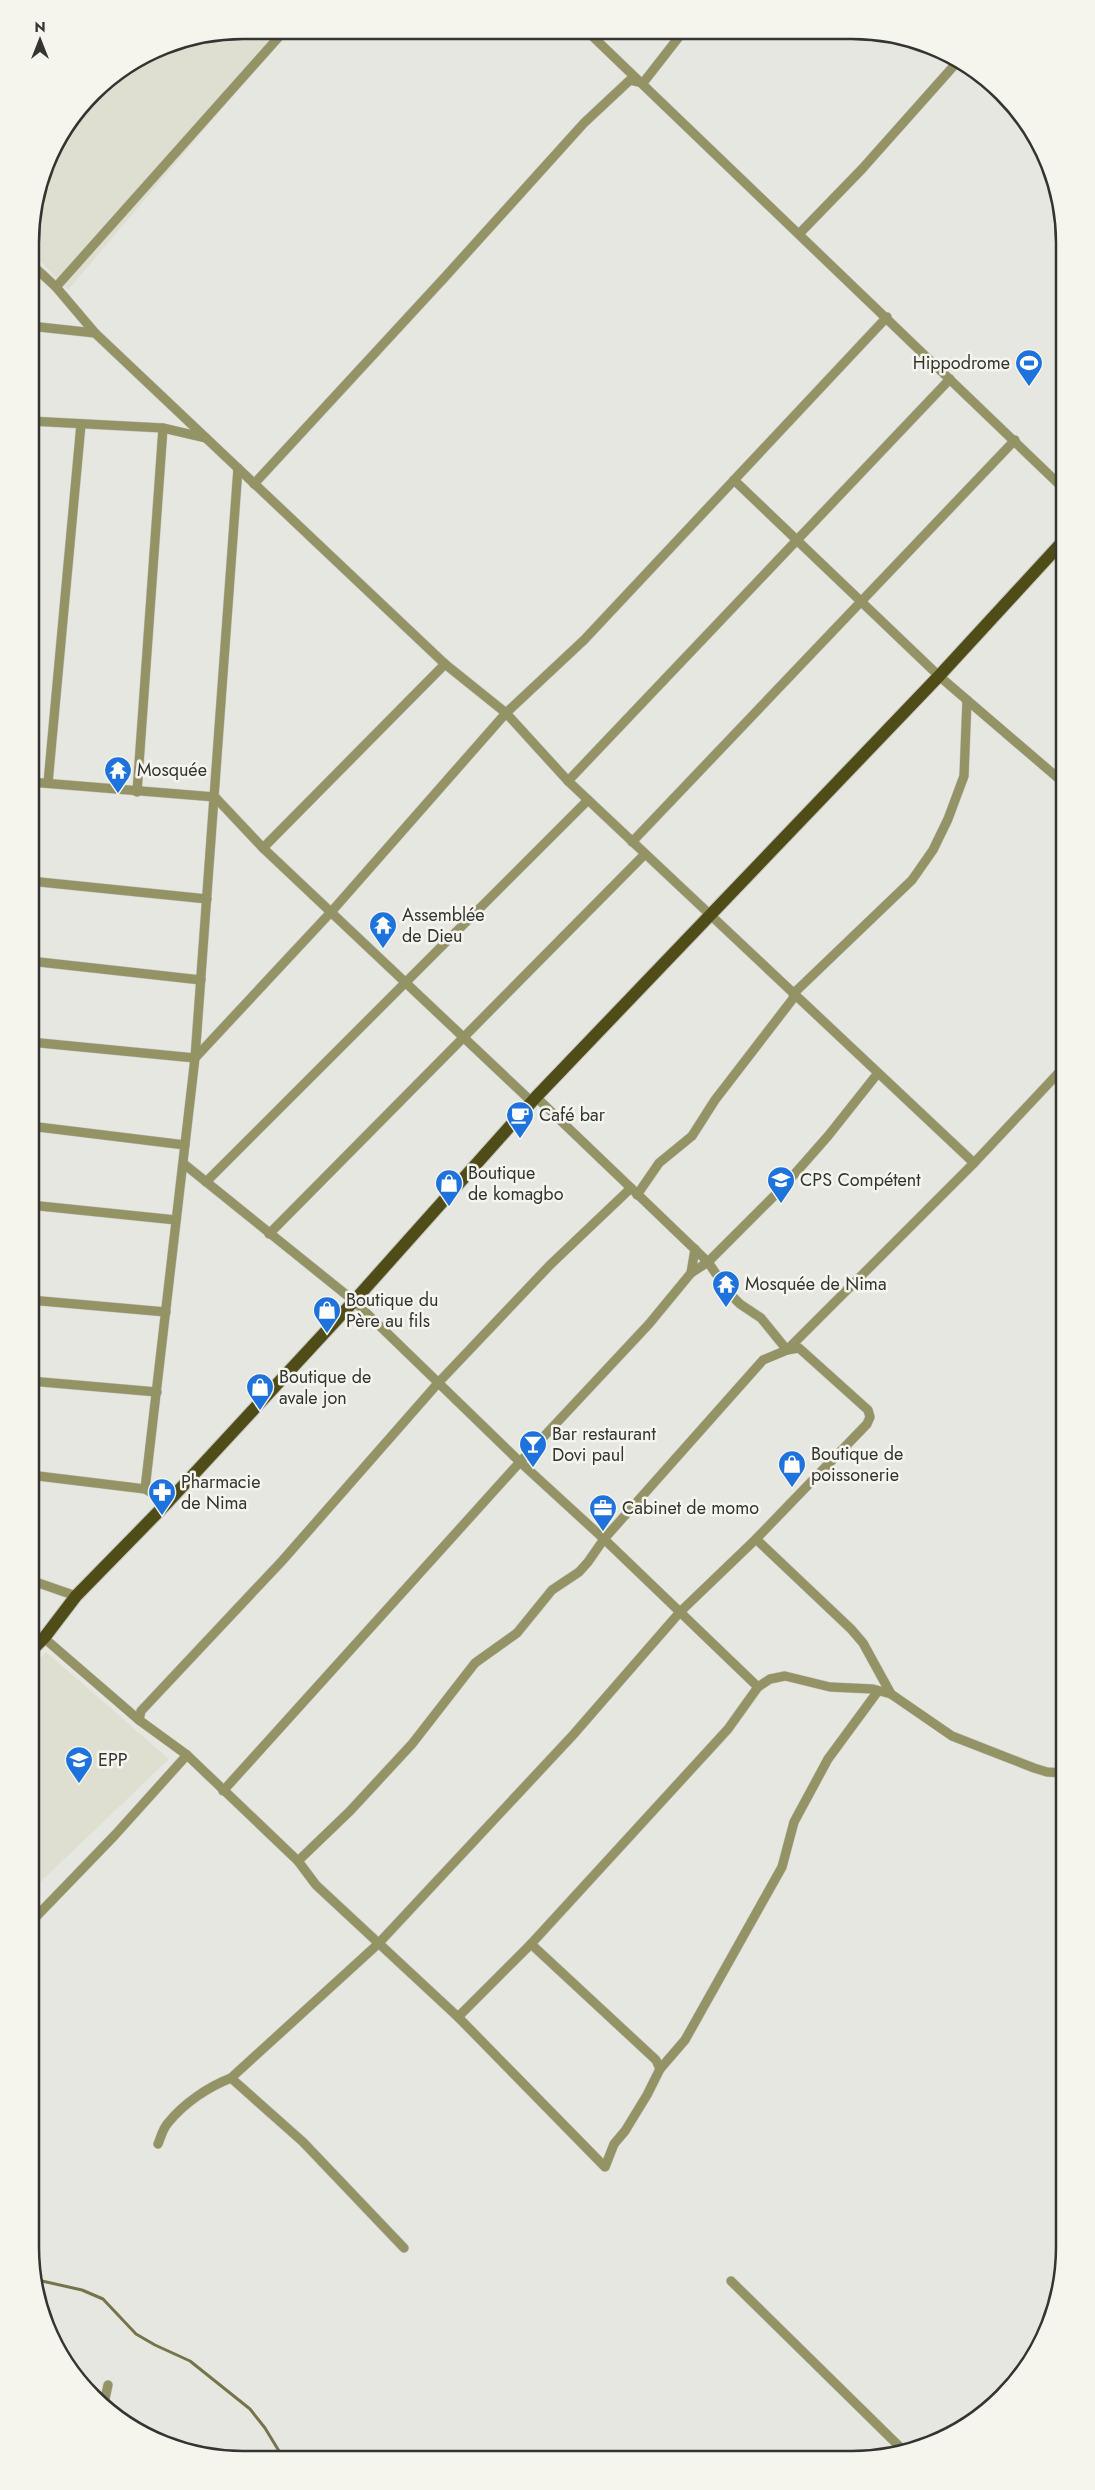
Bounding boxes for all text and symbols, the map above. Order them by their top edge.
north arrow [15,15,65,65]
text: N [34,17,46,37]
sports icon: Hippodrome [1014,348,1044,387]
place label: Hippodrome [913,350,1010,376]
temple icon: Mosquée [103,755,133,794]
place label: Mosquée [137,757,207,783]
place label: Assemblée de Dieu [402,902,485,949]
temple icon: Assemblée de Dieu [368,910,398,949]
cafe icon: Café bar [505,1100,535,1139]
place label: Café bar [539,1102,606,1128]
place label: Boutique de komagbo [468,1160,564,1207]
school or university icon: CPS Compétent [766,1165,796,1204]
place label: CPS Compétent [800,1167,921,1193]
shop icon: Boutique de komagbo [434,1168,464,1207]
temple icon: Mosquée de Nima [711,1269,741,1308]
place label: Mosquée de Nima [745,1271,887,1297]
place label: Boutique du Père au fils [346,1287,438,1334]
shop icon: Boutique du Père au fils [312,1295,342,1334]
place label: Boutique de avale jon [279,1364,371,1411]
shop icon: Boutique de avale jon [245,1372,275,1411]
place label: Bar restaurant Dovi paul [552,1421,656,1468]
bar icon: Bar restaurant Dovi paul [518,1429,548,1468]
place label: Boutique de poissonerie [811,1441,903,1488]
shop icon: Boutique de poissonerie [777,1449,807,1488]
place label: Pharmacie de Nima [181,1469,260,1516]
pharmacy icon: Pharmacie de Nima [147,1477,177,1516]
office icon: Cabinet de momo [588,1493,618,1532]
place label: Cabinet de momo [622,1495,759,1521]
school or university icon: EPP [64,1745,94,1784]
place label: EPP [98,1747,128,1773]

